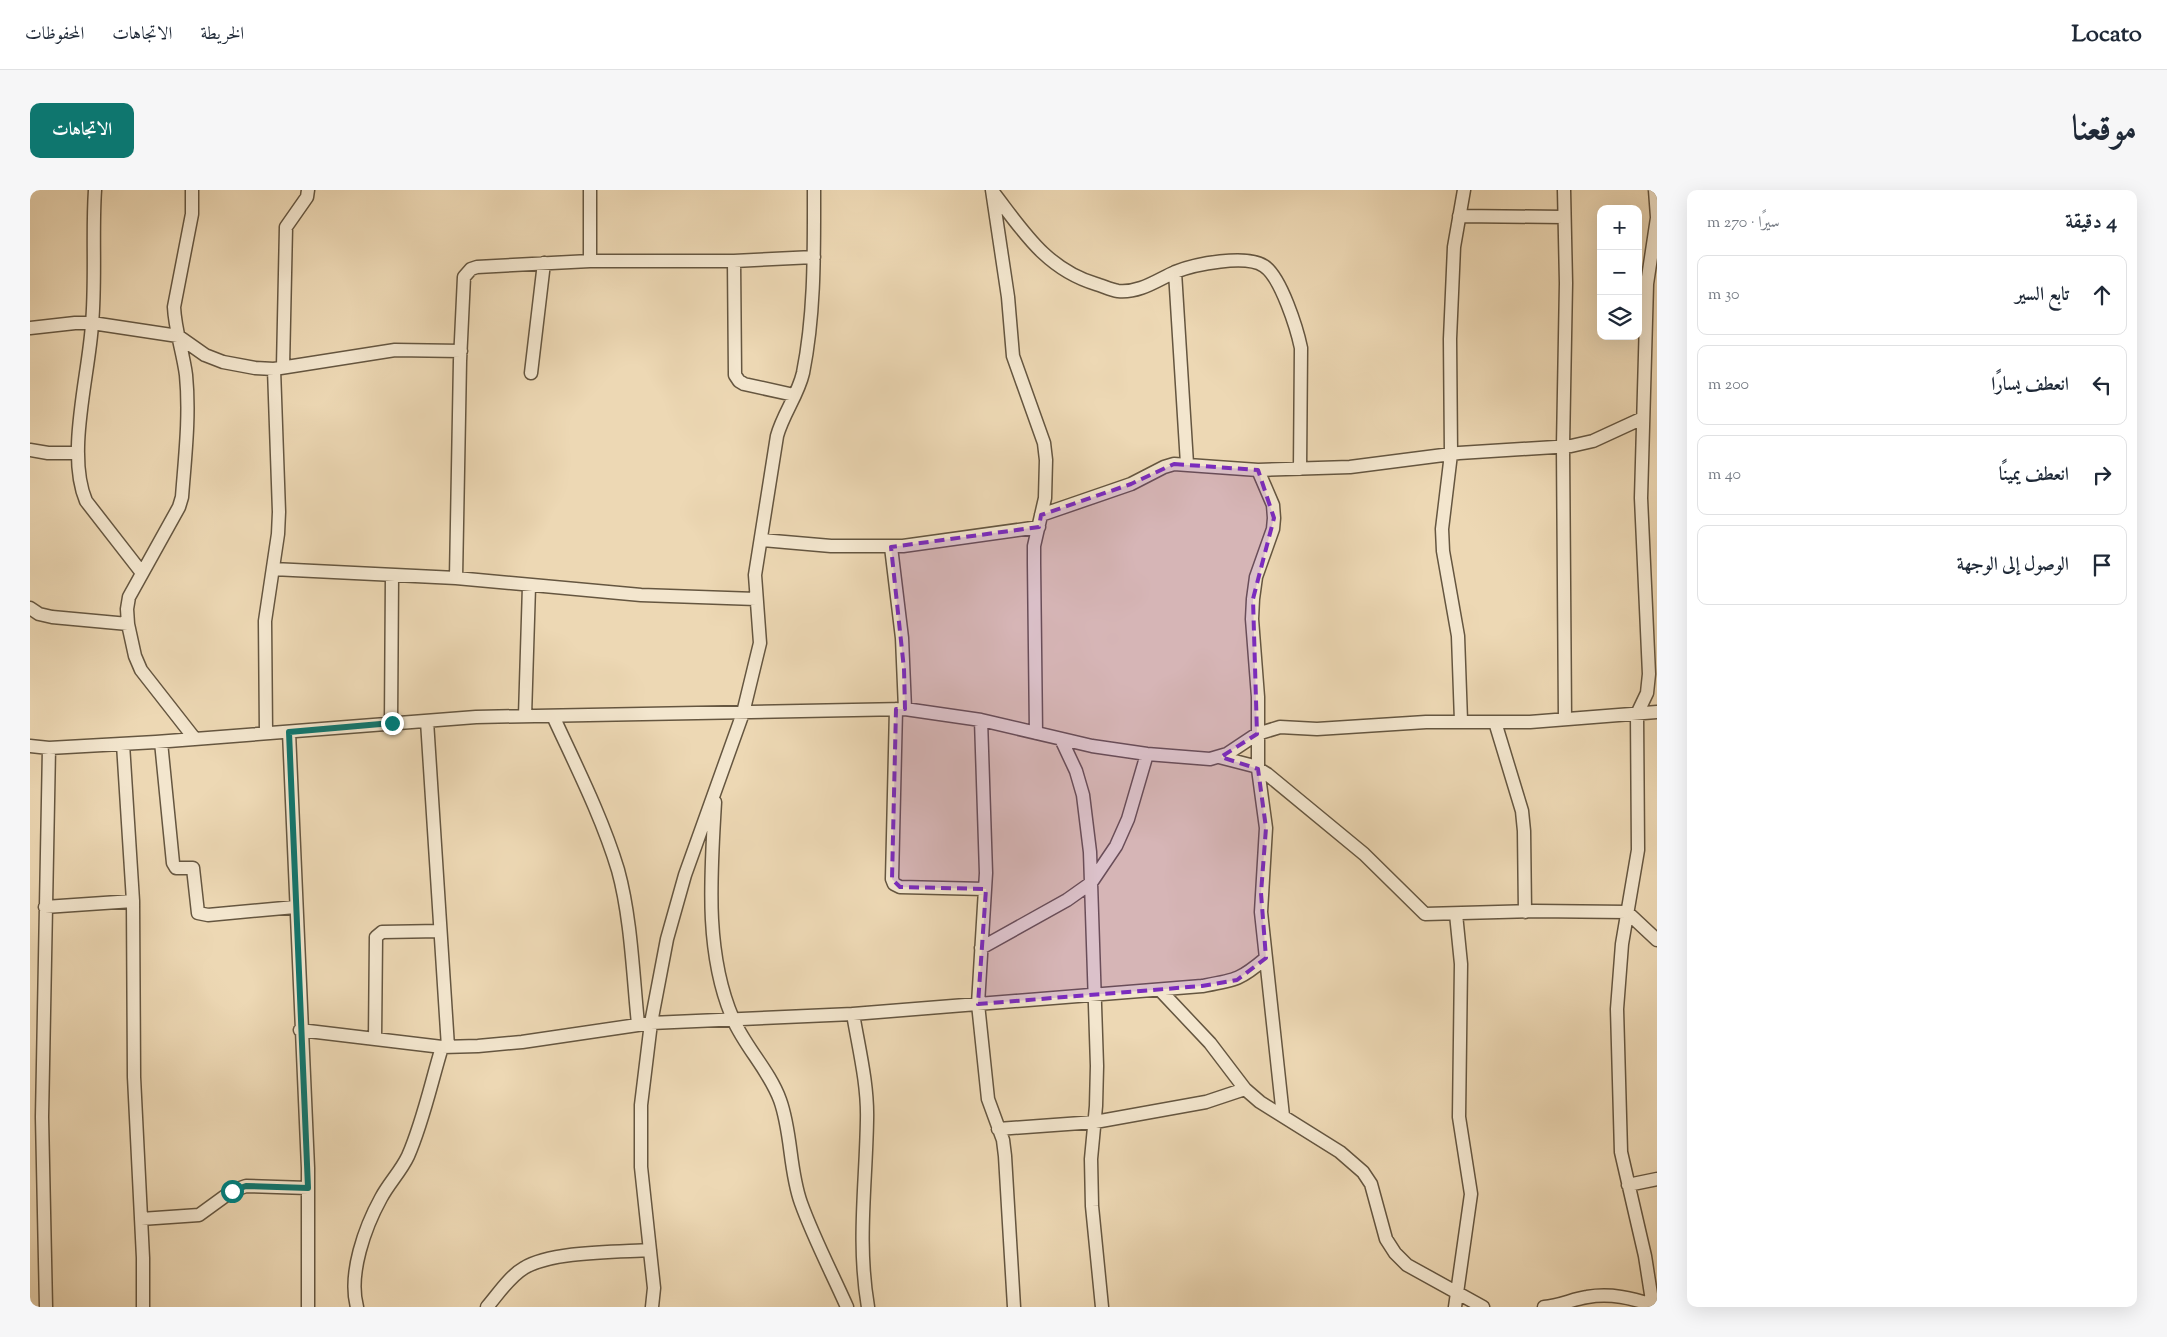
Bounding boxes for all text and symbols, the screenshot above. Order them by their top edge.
text: Locato [2071,18,2142,52]
text: المحفوظات [25,22,84,48]
text: الاتجاهات [112,22,172,48]
text: الخريطة [200,22,244,48]
button: الاتجاهات [30,103,134,158]
text: موقعنا [2072,105,2137,156]
map controls [1597,205,1642,340]
button: + [1597,205,1642,250]
text: 4 دقيقة [2065,208,2117,238]
text: سيرًا · 270 m [1707,212,1780,235]
button: − [1597,250,1642,295]
icon: ahead [2088,281,2116,309]
text: تابع السير [2015,282,2069,309]
text: 30 m [1708,284,1739,307]
button: layers [1597,295,1642,340]
icon: left [2088,371,2116,399]
text: انعطف يسارًا [1991,372,2069,399]
text: 200 m [1708,374,1749,397]
icon: right [2088,461,2116,489]
text: انعطف يمينًا [1999,462,2069,489]
text: 40 m [1708,464,1741,487]
icon: arrive [2088,551,2116,579]
text: الوصول إلى الوجهة [1957,552,2069,579]
route end [381,712,404,735]
route start [221,1180,244,1203]

